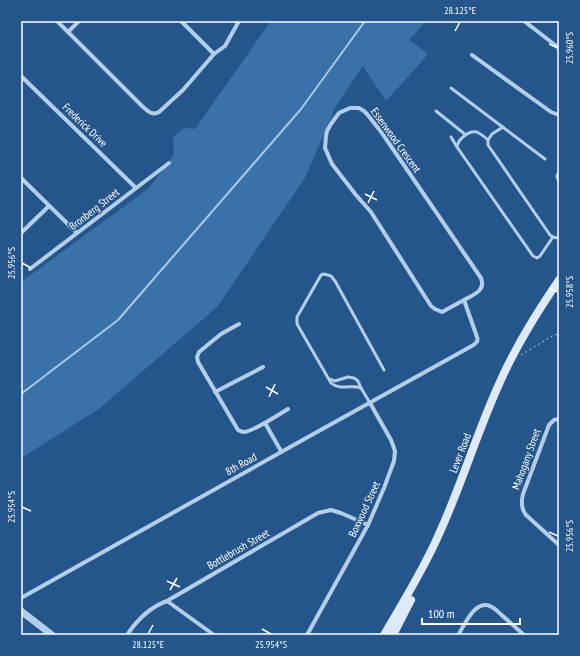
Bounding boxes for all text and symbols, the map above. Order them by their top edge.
text: 28.125°E [444,4,476,17]
text: 25.960°S [563,32,576,64]
street label: Frederick Drive [60,100,111,150]
street label: Essenwood Crescent [368,105,424,175]
street label: Bronberg Street [66,185,122,233]
text: 25.956°S [5,247,18,279]
text: 25.958°S [563,276,576,308]
street label: Mahogany Street [508,427,544,491]
street label: Lever Road [446,431,474,475]
street label: 8th Road [223,450,259,478]
street label: Boxwood Street [345,479,383,539]
text: 25.954°S [5,491,18,523]
text: 25.956°S [563,520,576,552]
street label: Bottlebrush Street [204,526,272,572]
scale bar [422,600,520,626]
text: 100 m [428,606,455,621]
text: 28.125°E [132,638,164,651]
text: 25.954°S [255,638,287,651]

